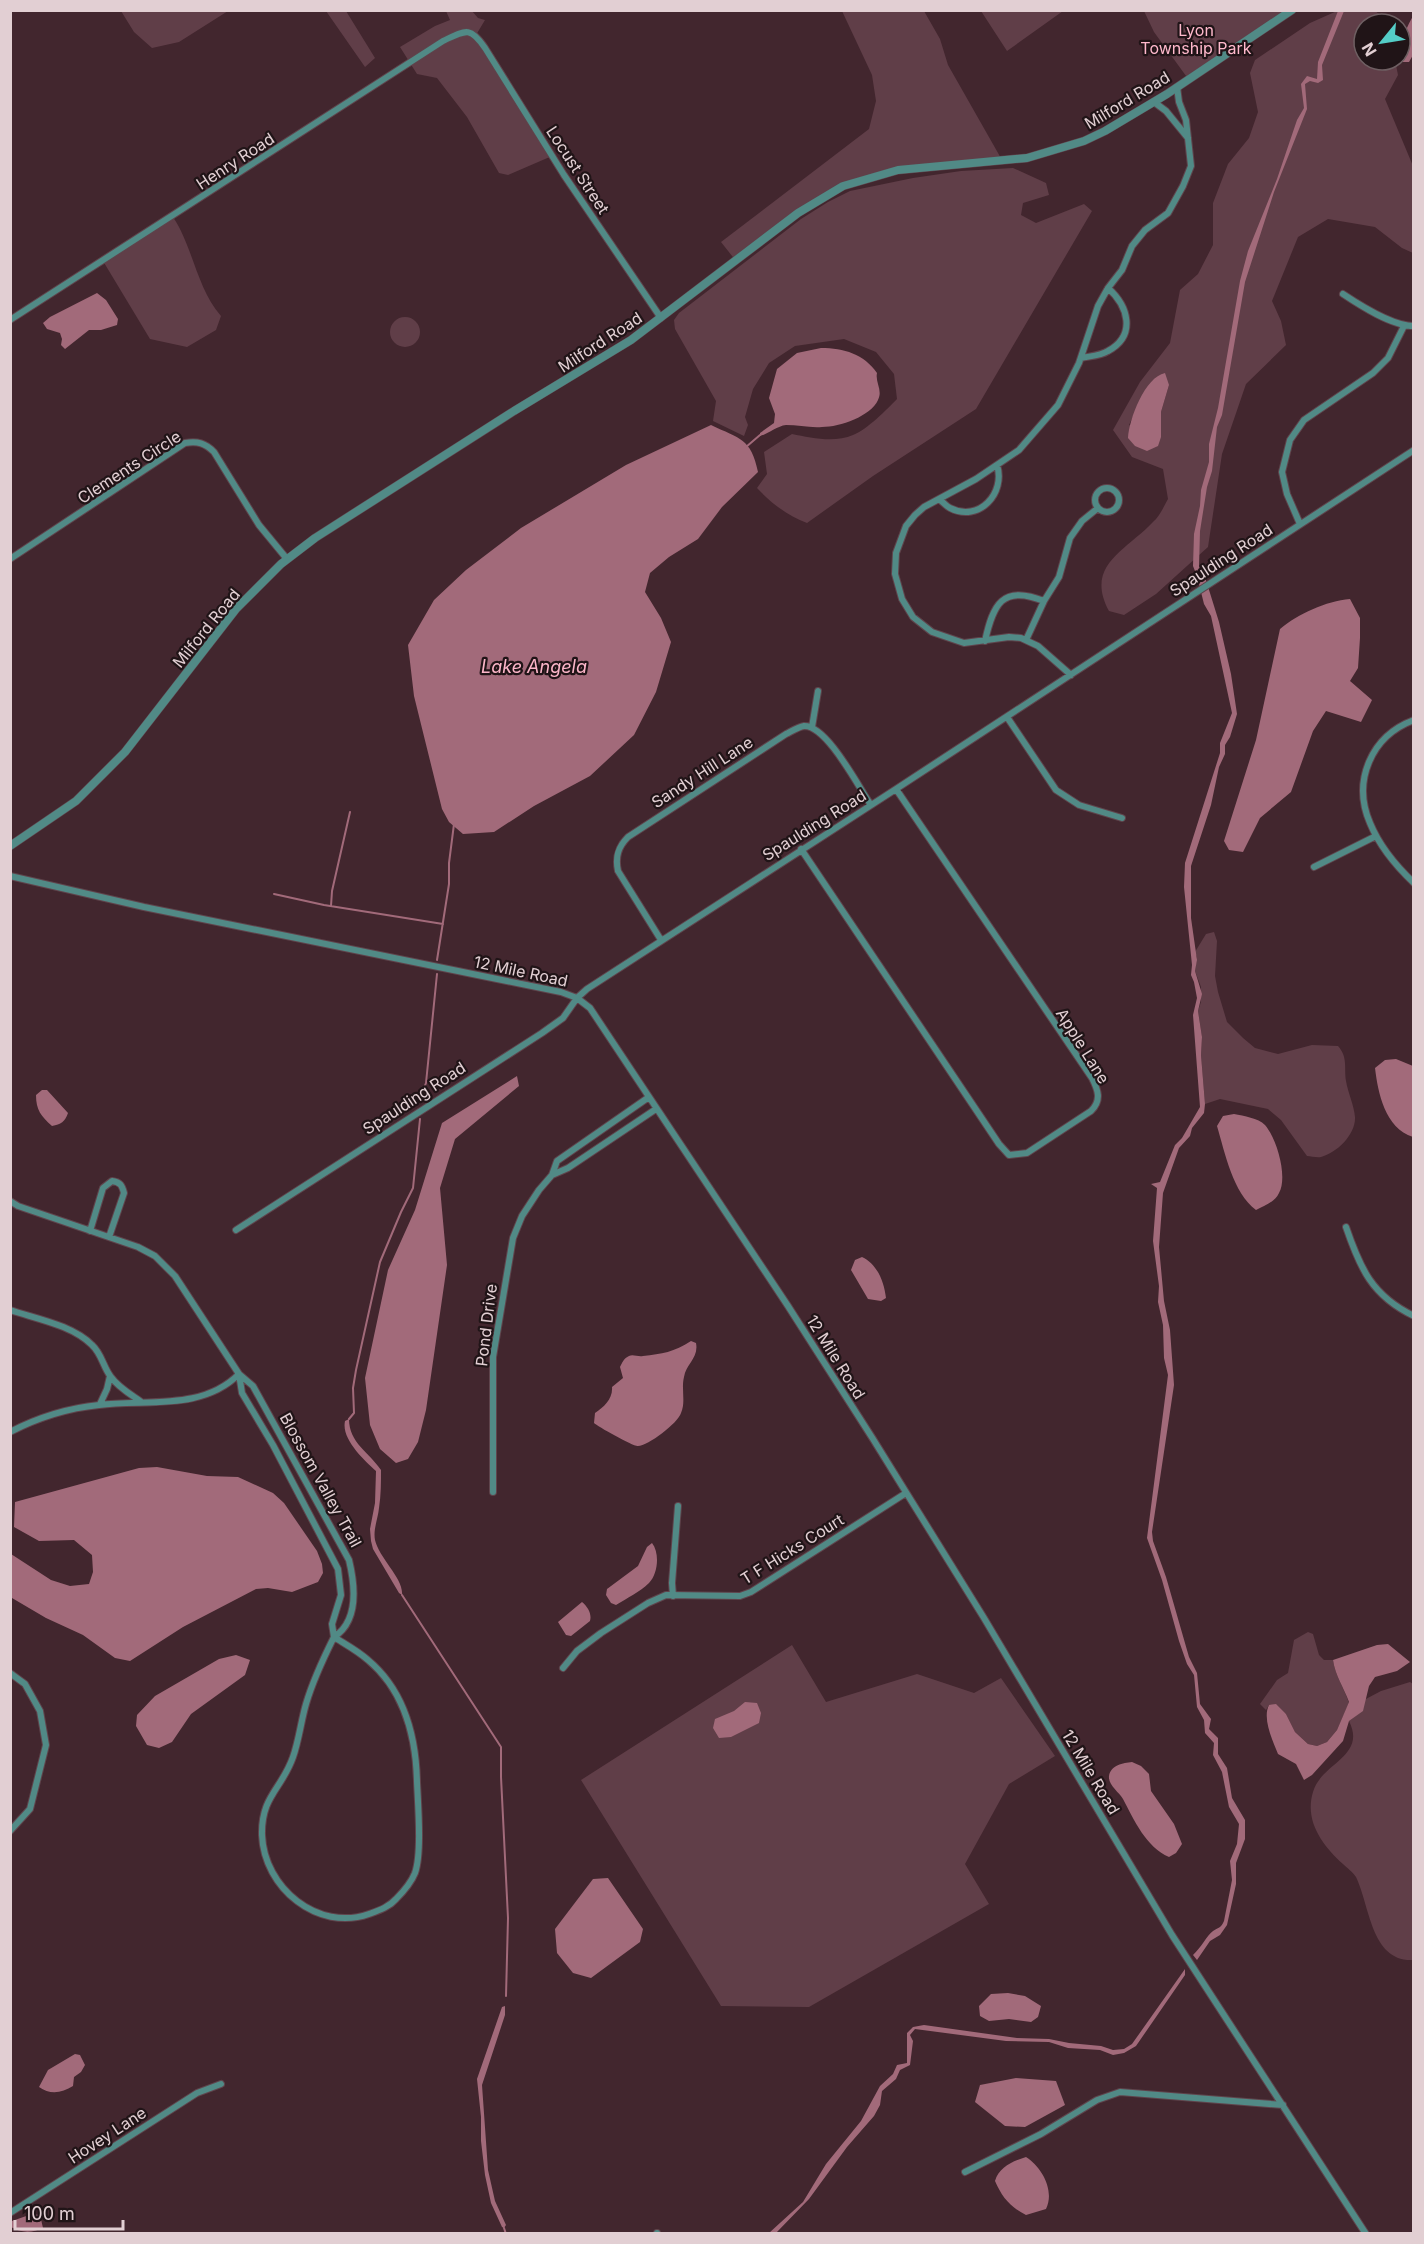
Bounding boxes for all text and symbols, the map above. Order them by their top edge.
north arrow [1352,12,1412,72]
park label: Lyon Township Park [1140,20,1252,58]
text: N [1357,39,1381,60]
street label: Milford Road [1081,67,1173,133]
street label: Locust Street [542,122,614,218]
street label: Henry Road [192,128,278,194]
street label: Milford Road [554,307,646,377]
street label: Clements Circle [73,426,185,508]
street label: Spaulding Road [1166,519,1276,601]
street label: Milford Road [168,584,244,672]
water label: Lake Angela [481,656,587,677]
street label: Sandy Hill Lane [648,732,756,812]
street label: Spaulding Road [758,785,870,865]
street label: 12 Mile Road [472,951,570,991]
street label: Apple Lane [1052,1005,1114,1087]
street label: Spaulding Road [359,1057,469,1139]
street label: Pond Drive [471,1282,501,1368]
street label: 12 Mile Road [802,1311,870,1403]
street label: Blossom Valley Trail [276,1409,366,1551]
street label: T F Hicks Court [737,1509,847,1589]
street label: 12 Mile Road [1058,1726,1124,1818]
street label: Hovey Lane [64,2102,150,2168]
scale bar [15,2193,123,2231]
text: 100 m [24,2203,75,2224]

